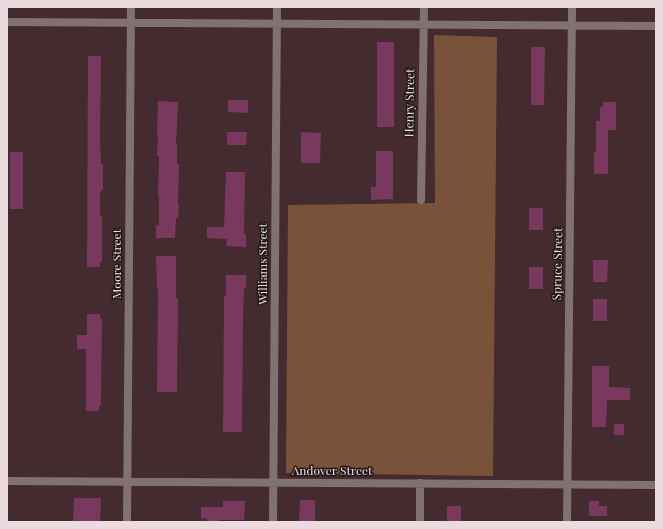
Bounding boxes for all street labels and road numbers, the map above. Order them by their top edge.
street label: Henry Street [402,69,418,137]
street label: Williams Street [256,223,270,305]
street label: Spruce Street [550,227,566,301]
street label: Moore Street [110,229,124,299]
street label: Andover Street [292,464,372,478]

